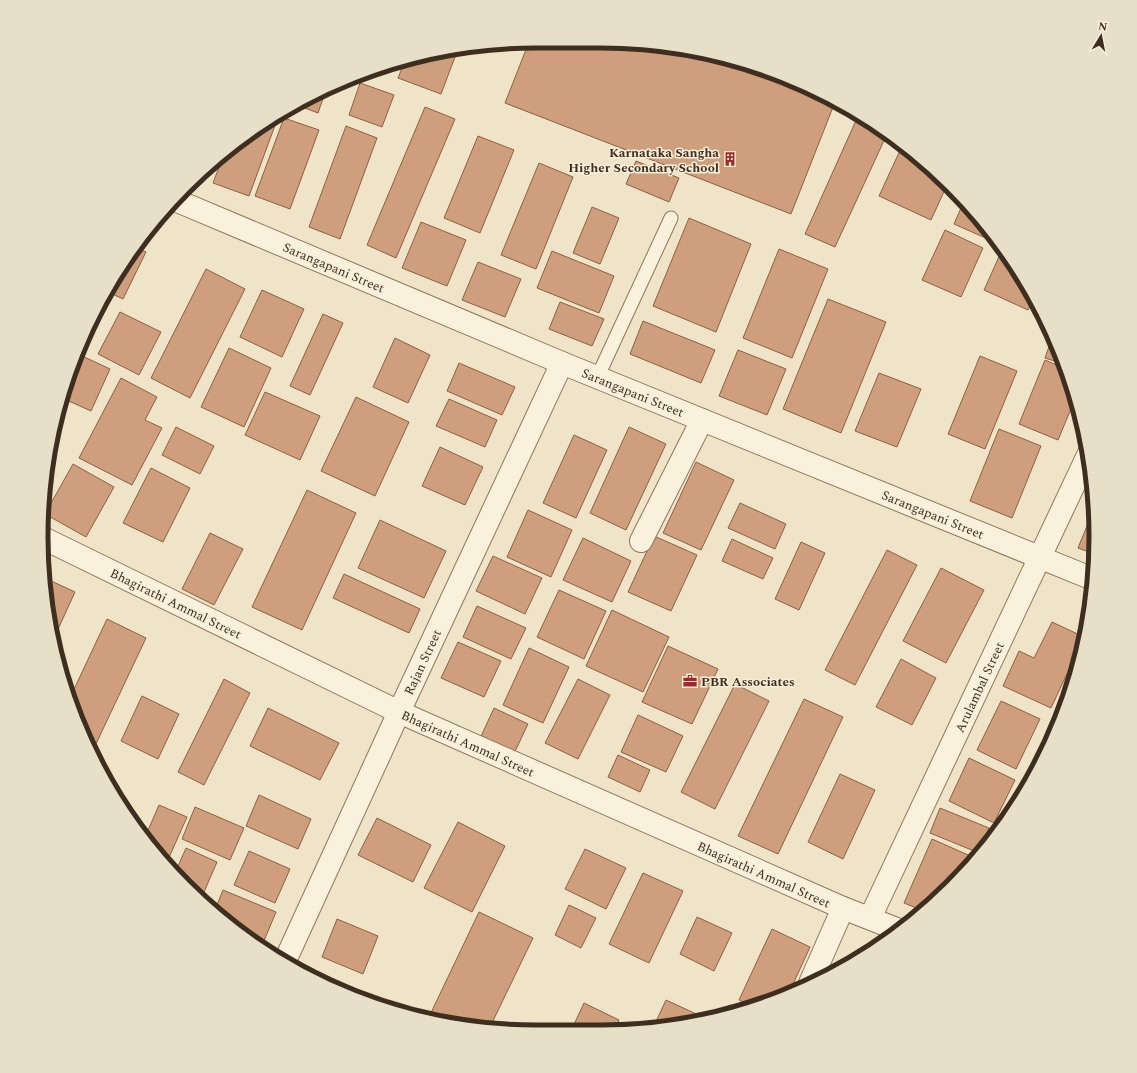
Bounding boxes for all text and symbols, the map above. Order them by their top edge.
north arrow [1081,16,1121,56]
text: N [1097,17,1109,36]
place label: Karnataka Sangha Higher Secondary School [568,143,719,178]
building icon: Karnataka Sangha Higher Secondary School [722,151,738,167]
street label: Sarangapani Street [280,237,388,299]
street label: Sarangapani Street [578,363,687,423]
street label: Sarangapani Street [878,485,987,545]
street label: Bhagirathi Ammal Street [106,563,245,645]
street label: Rajan Street [399,626,447,699]
street label: Arulambal Street [950,638,1010,736]
place label: PBR Associates [701,672,795,692]
office icon: PBR Associates [682,673,698,689]
street label: Bhagirathi Ammal Street [398,705,538,782]
street label: Bhagirathi Ammal Street [694,836,834,913]

